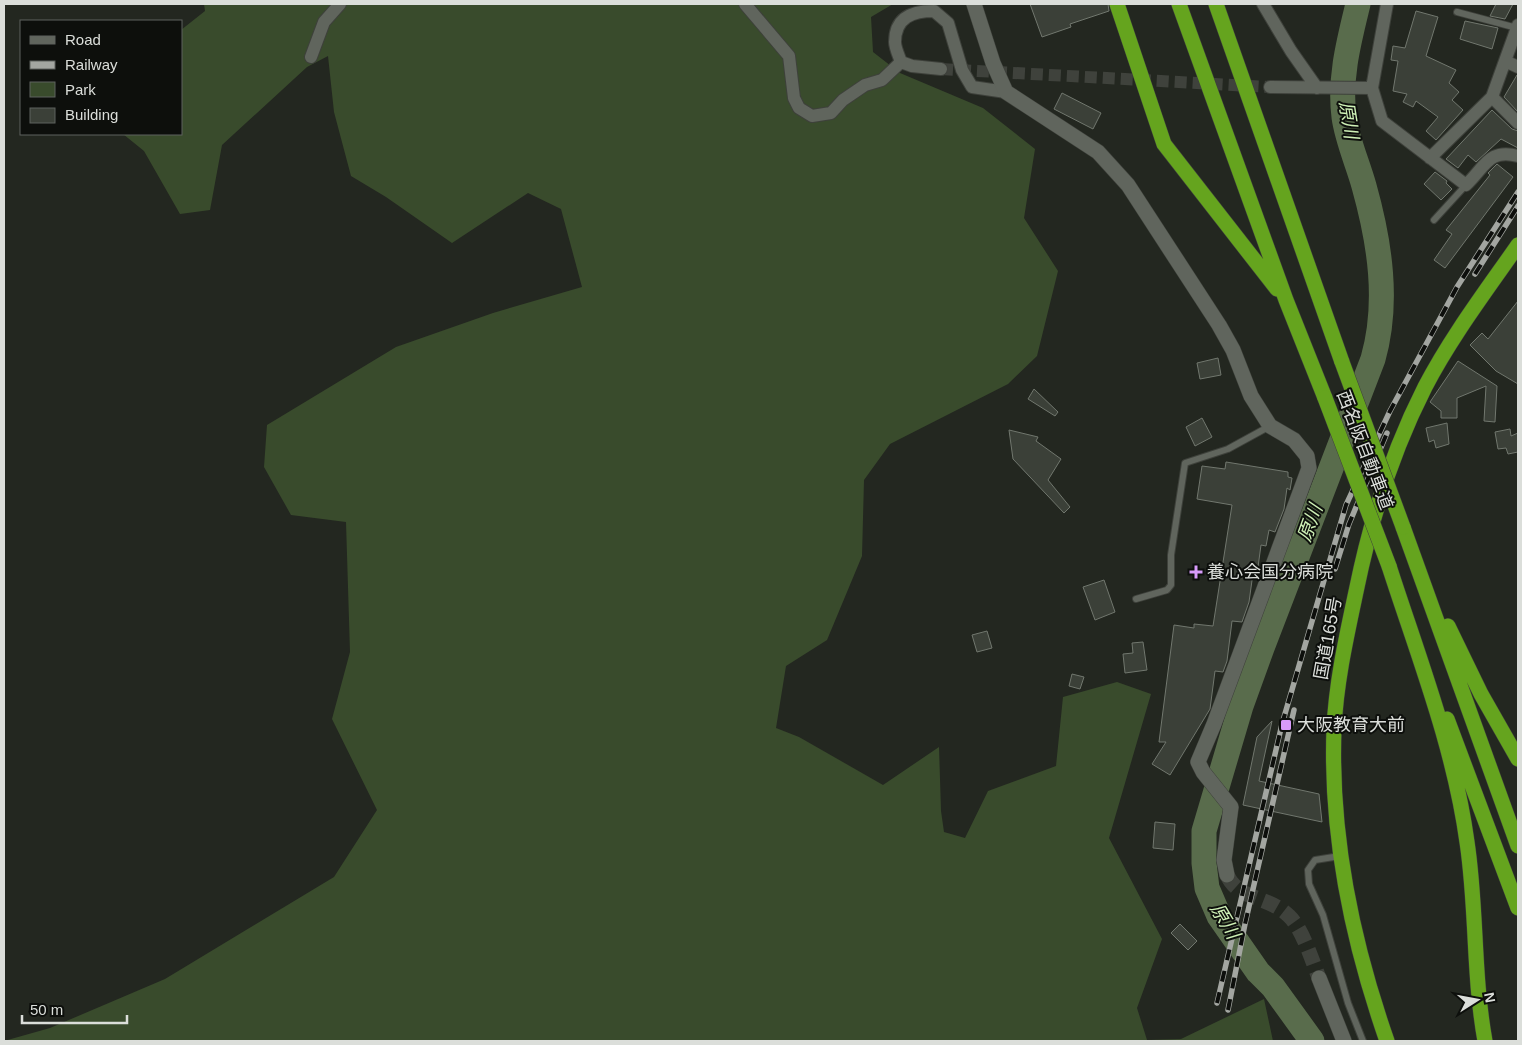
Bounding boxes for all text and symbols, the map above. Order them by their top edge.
legend [20,20,182,135]
text: Road [65,31,101,48]
text: Railway [65,56,118,73]
text: Park [65,81,96,98]
water label: 原川 [1336,100,1363,142]
text: Building [65,106,118,123]
street label: 西名阪自動車道 [1333,388,1397,512]
water label: 原川 [1294,500,1327,544]
place label: 養心会国分病院 [1207,562,1333,582]
marker: 養心会国分病院 [1189,565,1203,579]
street label: 国道165号 [1311,595,1345,681]
place label: 大阪教育大前 [1297,715,1405,735]
marker: 大阪教育大前 [1279,718,1293,732]
water label: 原川 [1206,899,1245,944]
north arrow [1452,975,1502,1025]
text: N [1481,991,1499,1004]
scale bar [22,992,128,1024]
text: 50 m [30,1001,63,1018]

